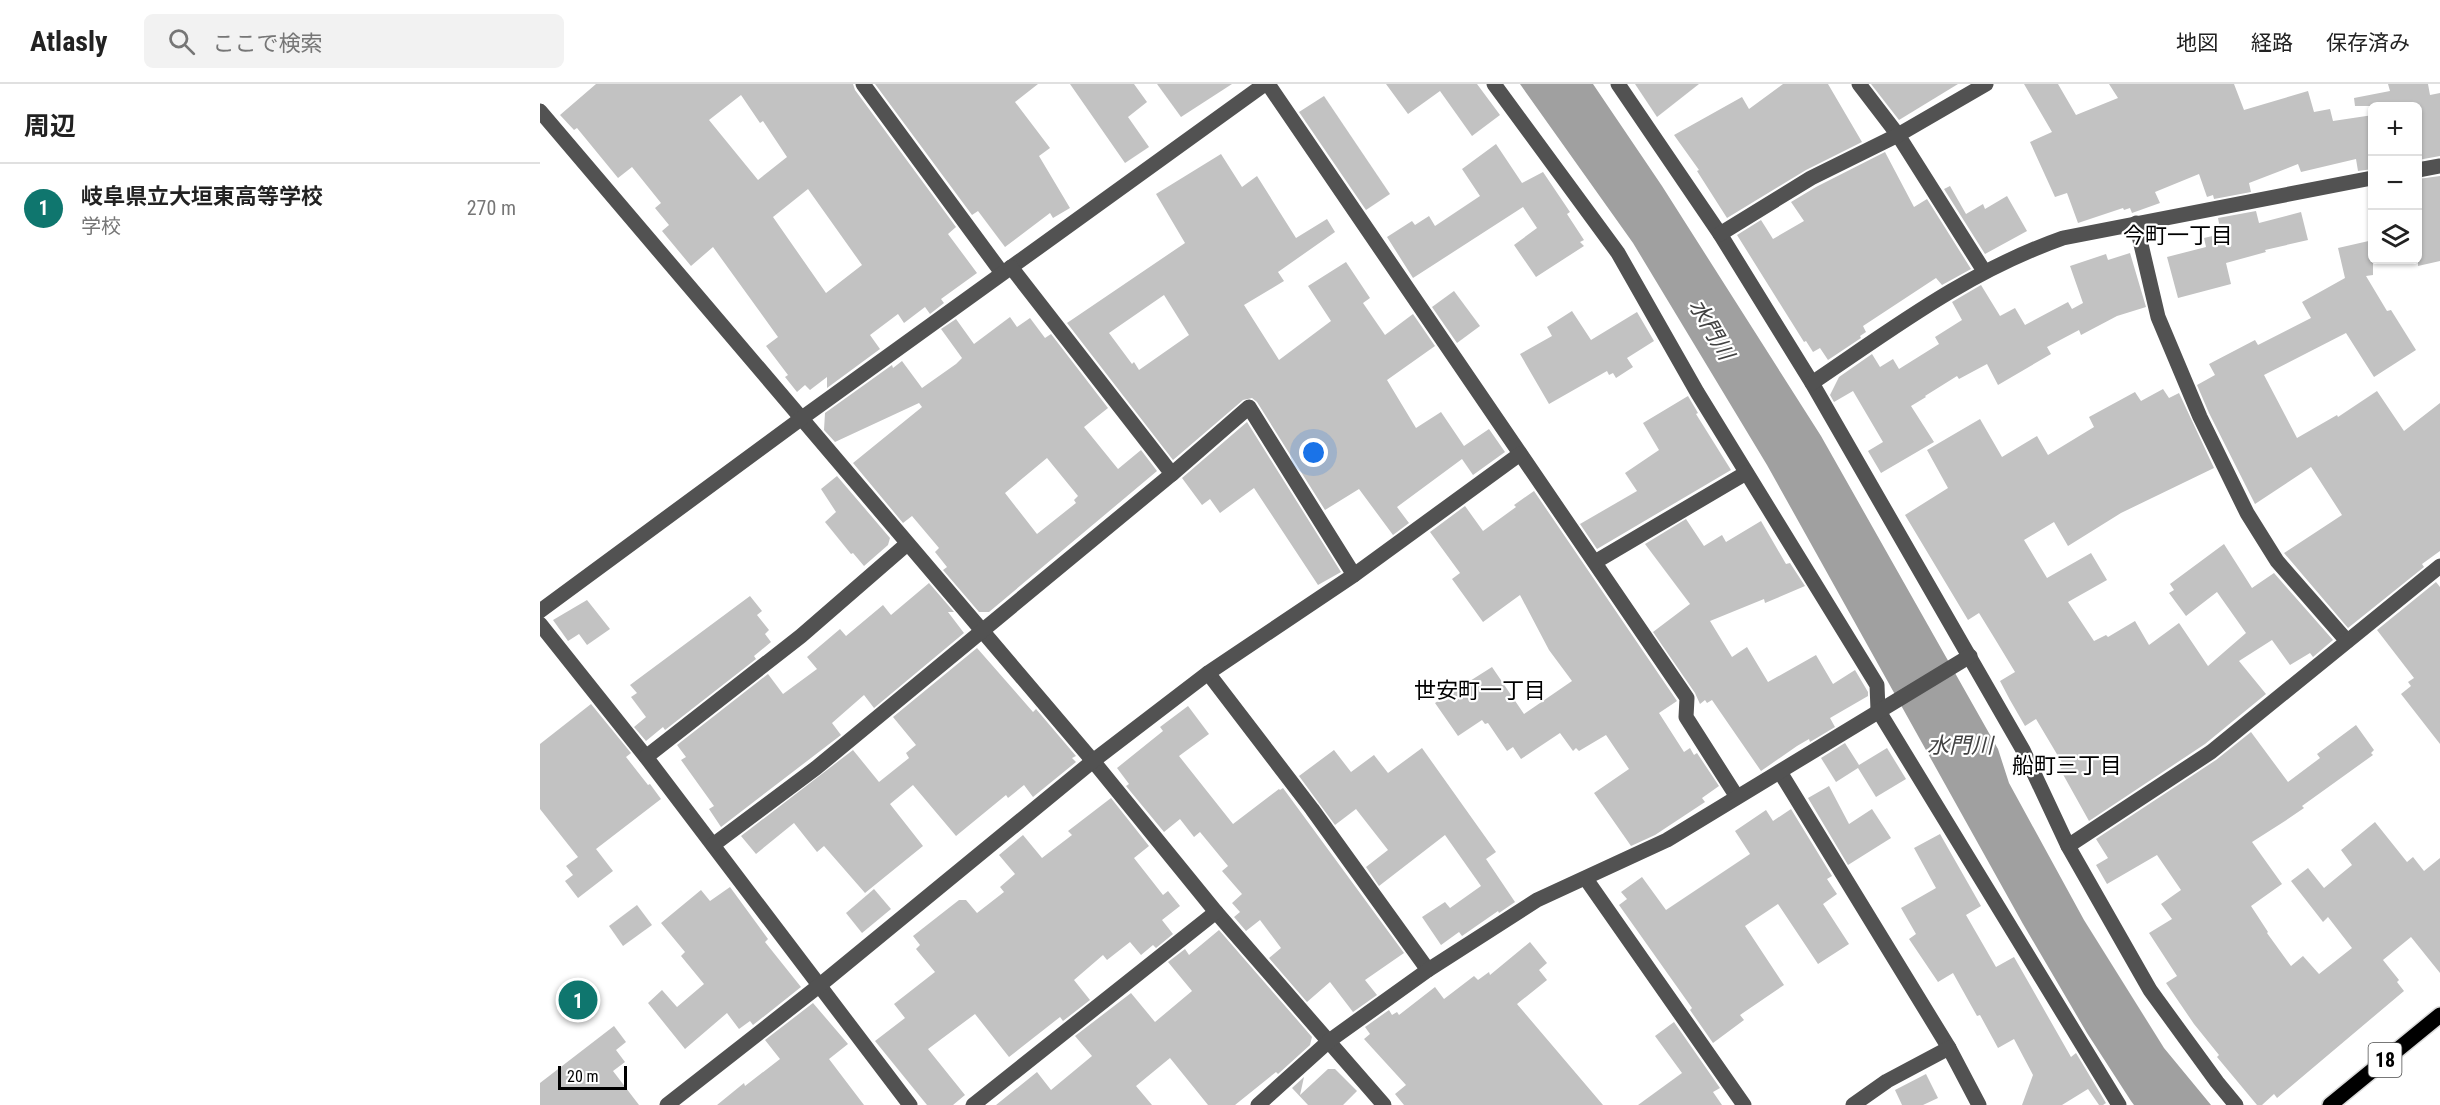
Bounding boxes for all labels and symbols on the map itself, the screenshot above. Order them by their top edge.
district label: 今町一丁目 [2123,223,2233,248]
water label: 水門川 [1684,294,1740,366]
your location [1299,438,1328,467]
district label: 世安町一丁目 [1414,678,1546,703]
water label: 水門川 [1927,733,1995,758]
district label: 船町三丁目 [2012,753,2122,778]
pin: 1 [558,978,597,1022]
road number: 18 [2368,1043,2402,1077]
scale bar [558,1063,627,1090]

